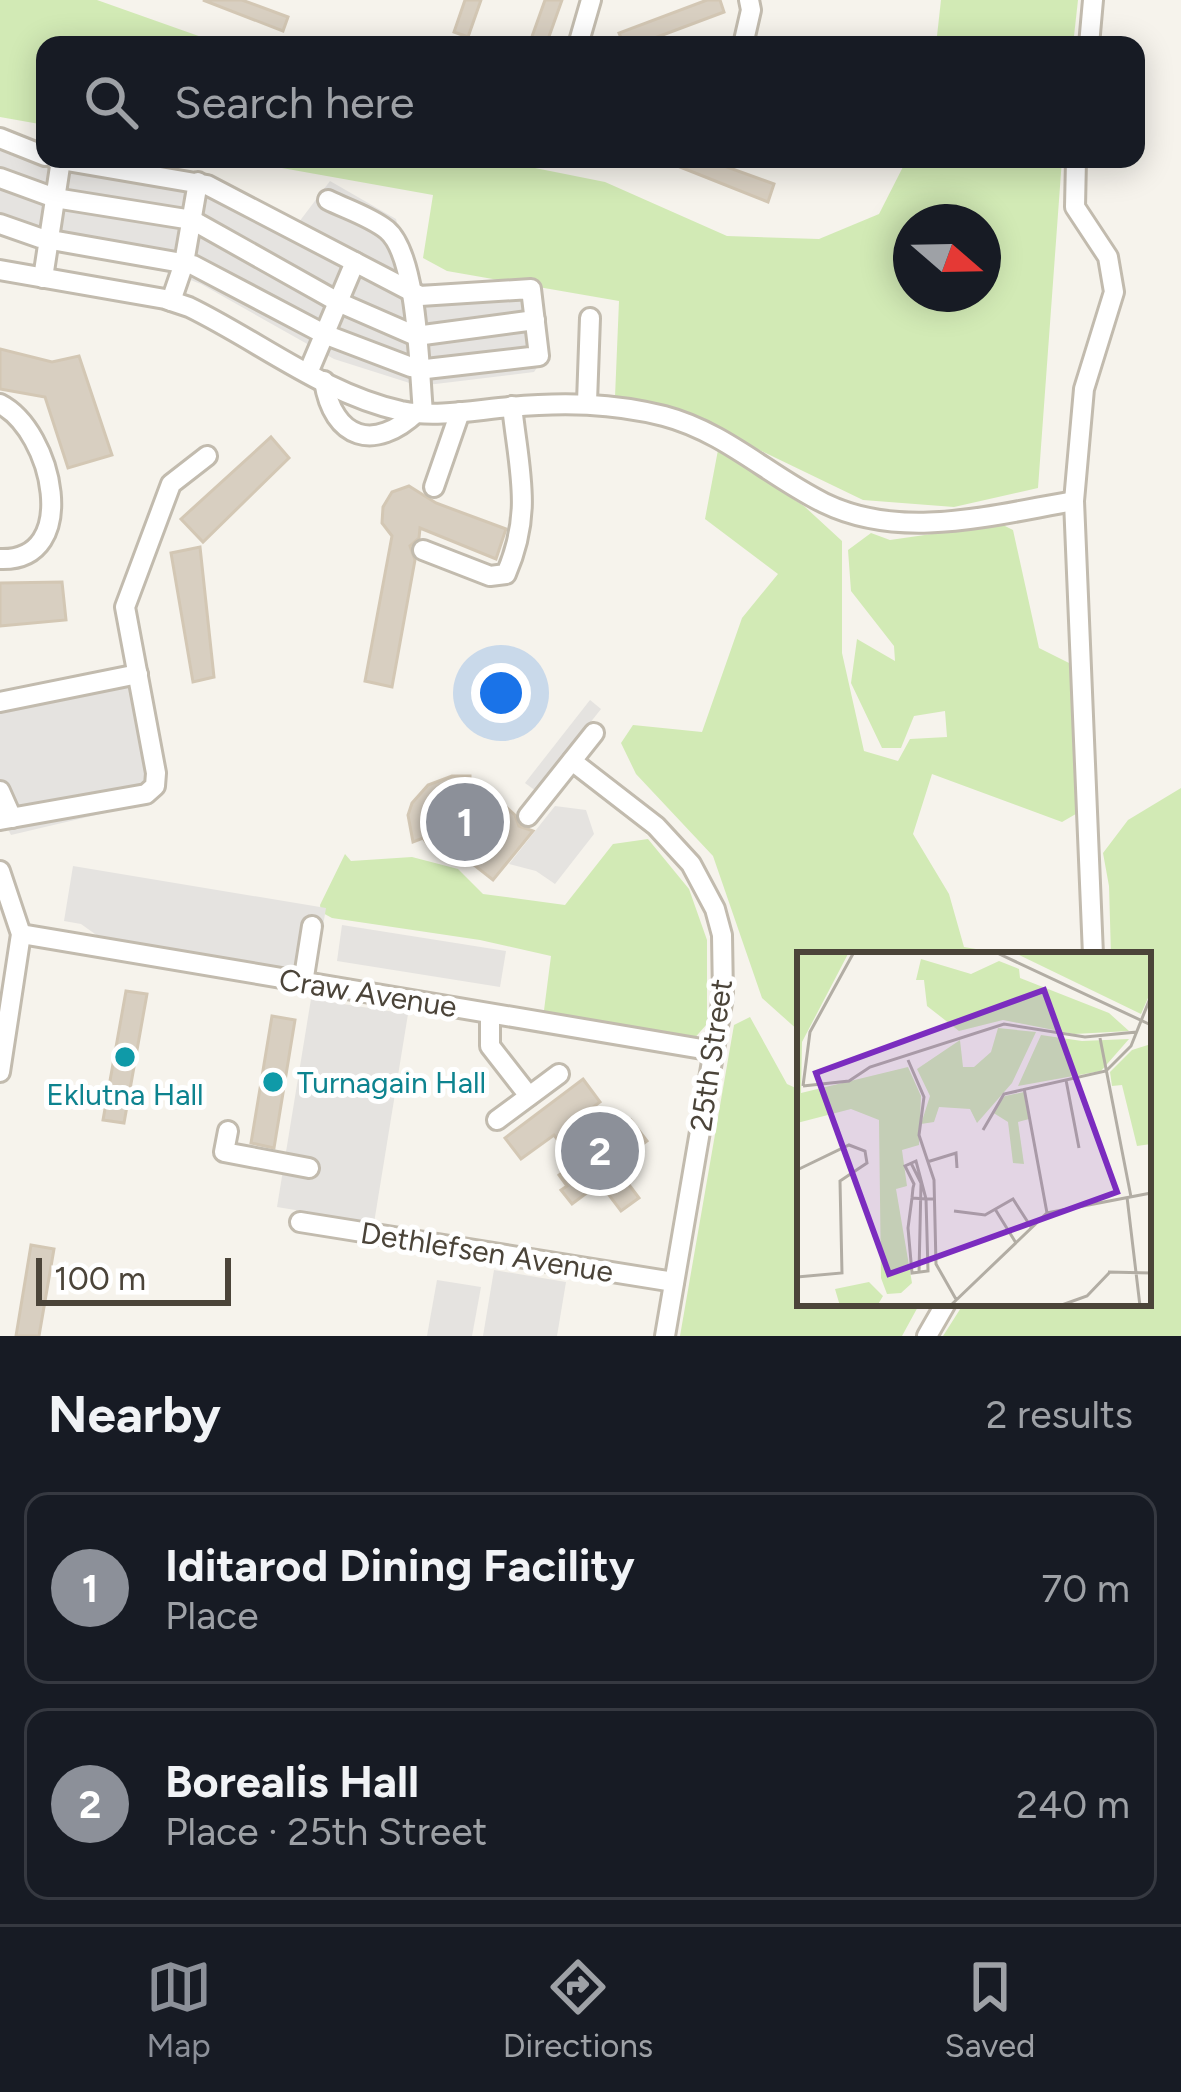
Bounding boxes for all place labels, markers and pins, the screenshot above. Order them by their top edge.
pin: 1 [426,777,504,867]
marker: Eklutna Hall [112,1044,138,1070]
place label: Turnagain Hall [297,1064,486,1101]
marker: Turnagain Hall [260,1069,286,1095]
place label: Eklutna Hall [46,1076,204,1113]
pin: 2 [561,1106,639,1196]

